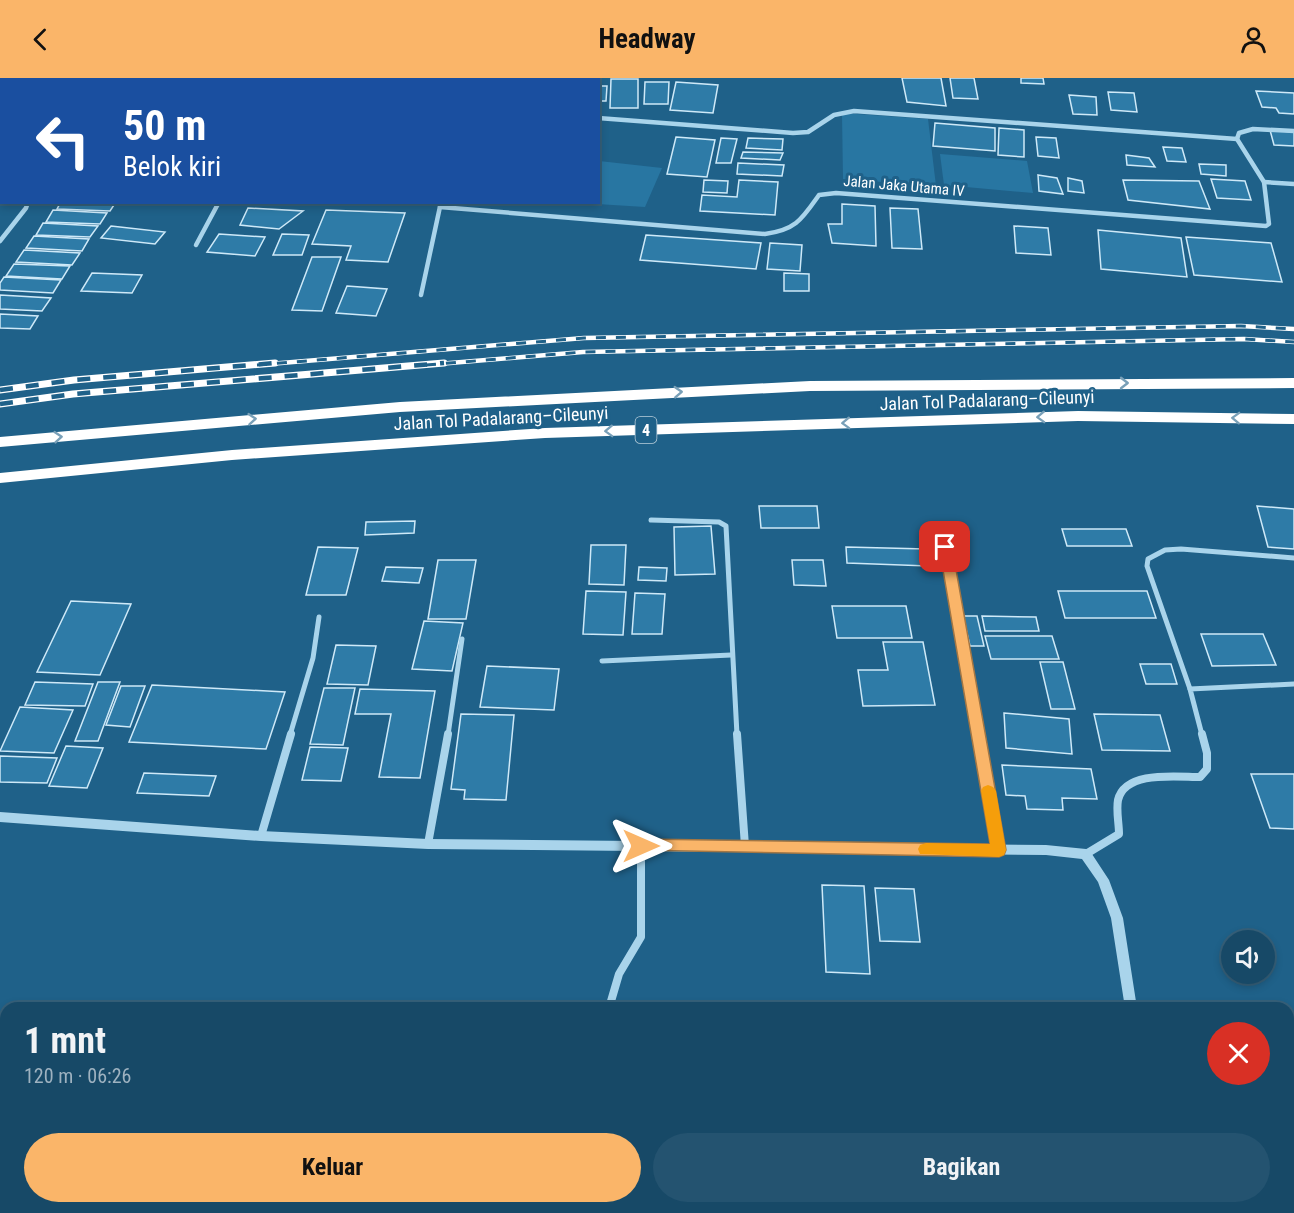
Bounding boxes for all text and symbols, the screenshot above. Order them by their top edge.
icon: back [24,23,57,56]
text: Headway [598,23,696,55]
icon: person [1237,23,1270,56]
text: 50 m [123,101,206,150]
icon: left [24,102,102,180]
text: Belok kiri [123,151,221,183]
street label: Jalan Jaka Utama IV [843,172,966,200]
one-way arrow [1120,377,1129,390]
one-way arrow [673,386,682,399]
street label: Jalan Tol Padalarang–Cileunyi [879,386,1095,414]
street label: Jalan Tol Padalarang–Cileunyi [393,402,609,434]
one-way arrow [1036,411,1045,424]
one-way arrow [1231,411,1240,424]
one-way arrow [248,413,257,426]
road number: 4 [636,417,656,443]
one-way arrow [841,417,850,430]
one-way arrow [604,425,613,437]
one-way arrow [54,431,63,444]
pin [919,521,970,572]
icon: arrive [928,530,961,563]
position arrow [609,814,673,878]
map controls [1221,930,1275,984]
button: sound [1221,930,1275,984]
text: 1 mnt [24,1020,106,1062]
button: close [1207,1022,1270,1085]
text: 120 m · 06:26 [24,1064,131,1088]
button: Keluar [24,1133,641,1202]
button: Bagikan [653,1133,1270,1202]

